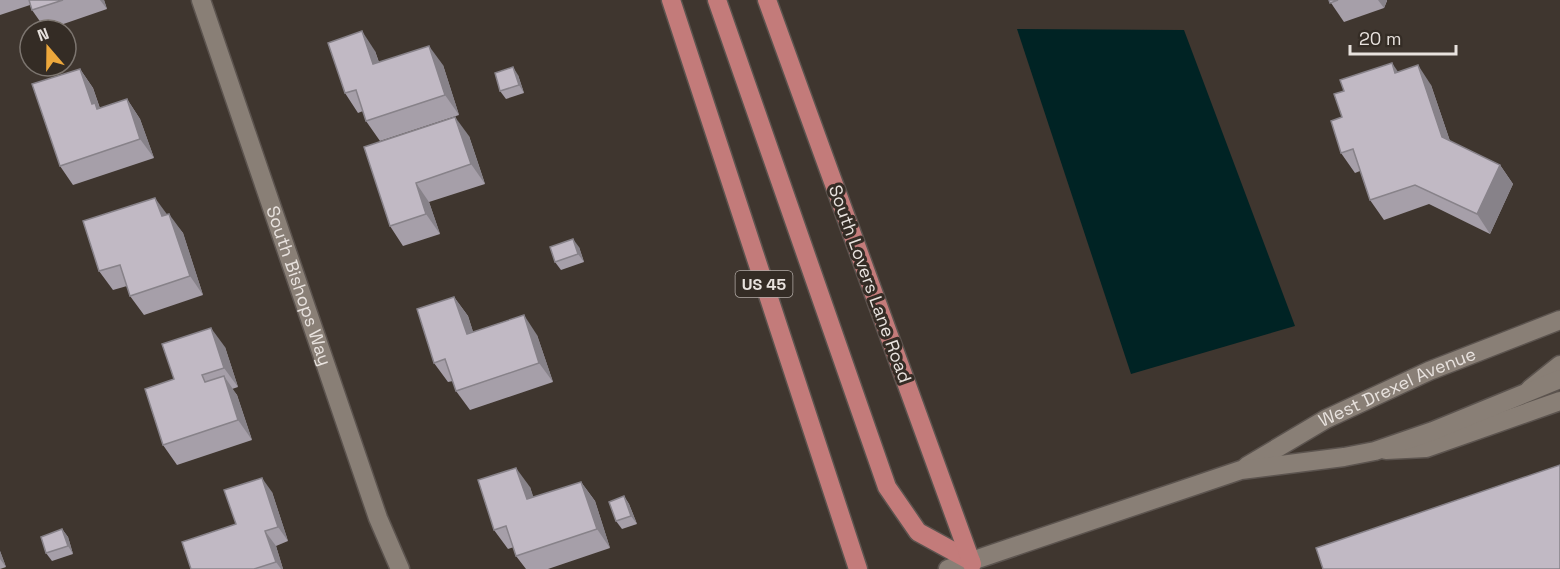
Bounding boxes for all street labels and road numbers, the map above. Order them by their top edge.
street label: South Lovers Lane Road [824,182,917,386]
street label: South Bishops Way [261,203,337,369]
road number: US 45 [736,271,792,297]
street label: West Drexel Avenue [1315,342,1479,432]

